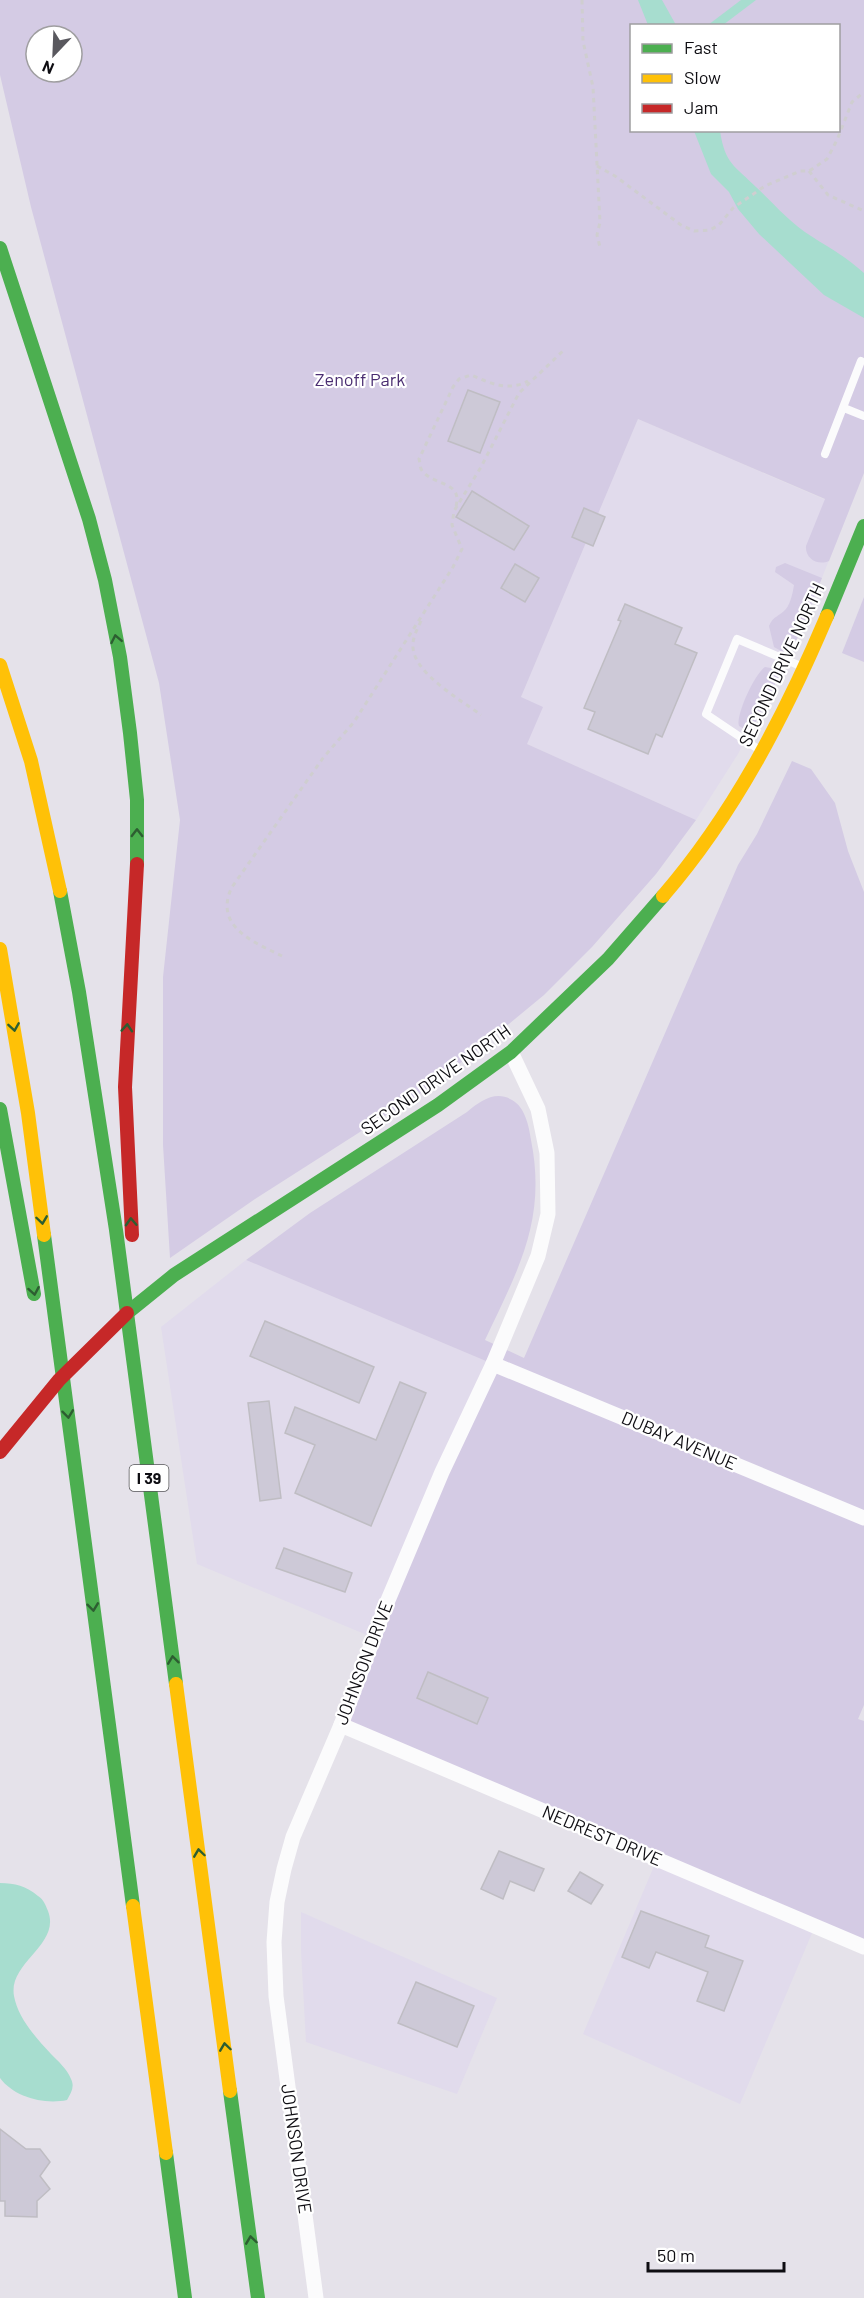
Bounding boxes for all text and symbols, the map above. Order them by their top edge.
north arrow [24,24,84,84]
legend [630,24,840,132]
text: Fast [684,36,718,58]
text: N [39,57,57,79]
text: Slow [684,66,721,88]
text: Jam [684,96,718,118]
park label: Zenoff Park [315,368,405,390]
street label: SECOND DRIVE NORTH [733,579,829,750]
one-way arrow [110,635,123,645]
one-way arrow [131,828,143,837]
street label: SECOND DRIVE NORTH [356,1019,515,1139]
one-way arrow [7,1022,20,1032]
one-way arrow [120,1023,133,1032]
one-way arrow [36,1216,48,1225]
one-way arrow [125,1218,138,1227]
one-way arrow [27,1285,40,1295]
street label: DUBAY AVENUE [618,1406,740,1474]
one-way arrow [61,1409,73,1418]
road number: I 39 [130,1465,168,1491]
street label: JOHNSON DRIVE [329,1598,397,1728]
one-way arrow [86,1602,98,1612]
one-way arrow [167,1656,179,1665]
street label: NEDREST DRIVE [539,1800,666,1870]
one-way arrow [193,1849,205,1858]
one-way arrow [219,2042,231,2051]
street label: JOHNSON DRIVE [277,2083,317,2215]
one-way arrow [245,2235,257,2245]
scale bar [648,2235,784,2273]
text: 50 m [657,2244,695,2266]

